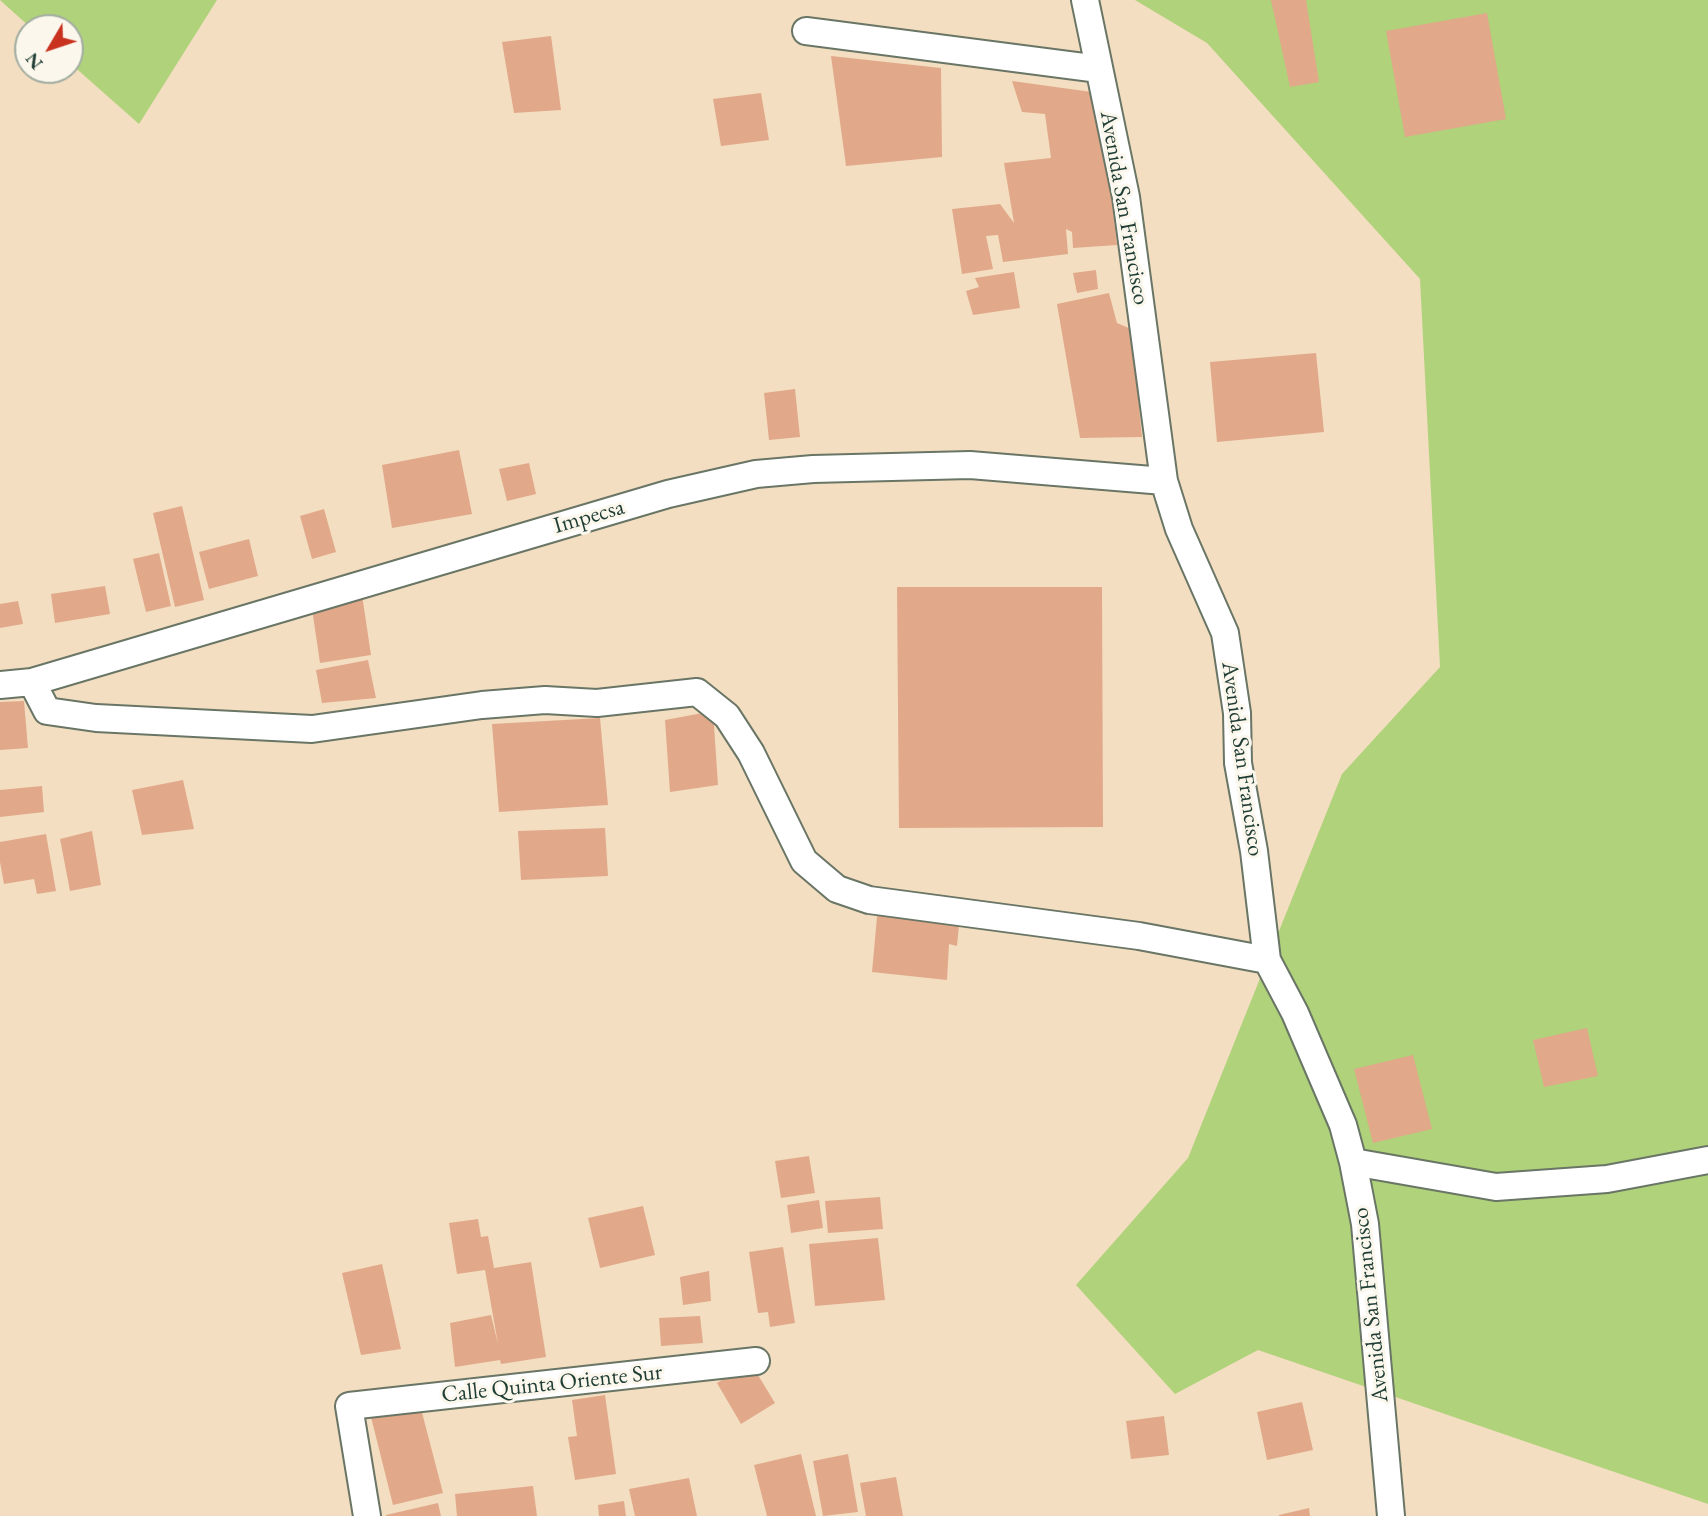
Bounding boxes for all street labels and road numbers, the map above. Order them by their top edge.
street label: Avenida San Francisco [1093,109,1155,307]
street label: Impecsa [550,494,628,540]
street label: Avenida San Francisco [1215,660,1269,858]
street label: Avenida San Francisco [1347,1206,1395,1404]
street label: Calle Quinta Oriente Sur [440,1359,664,1409]

